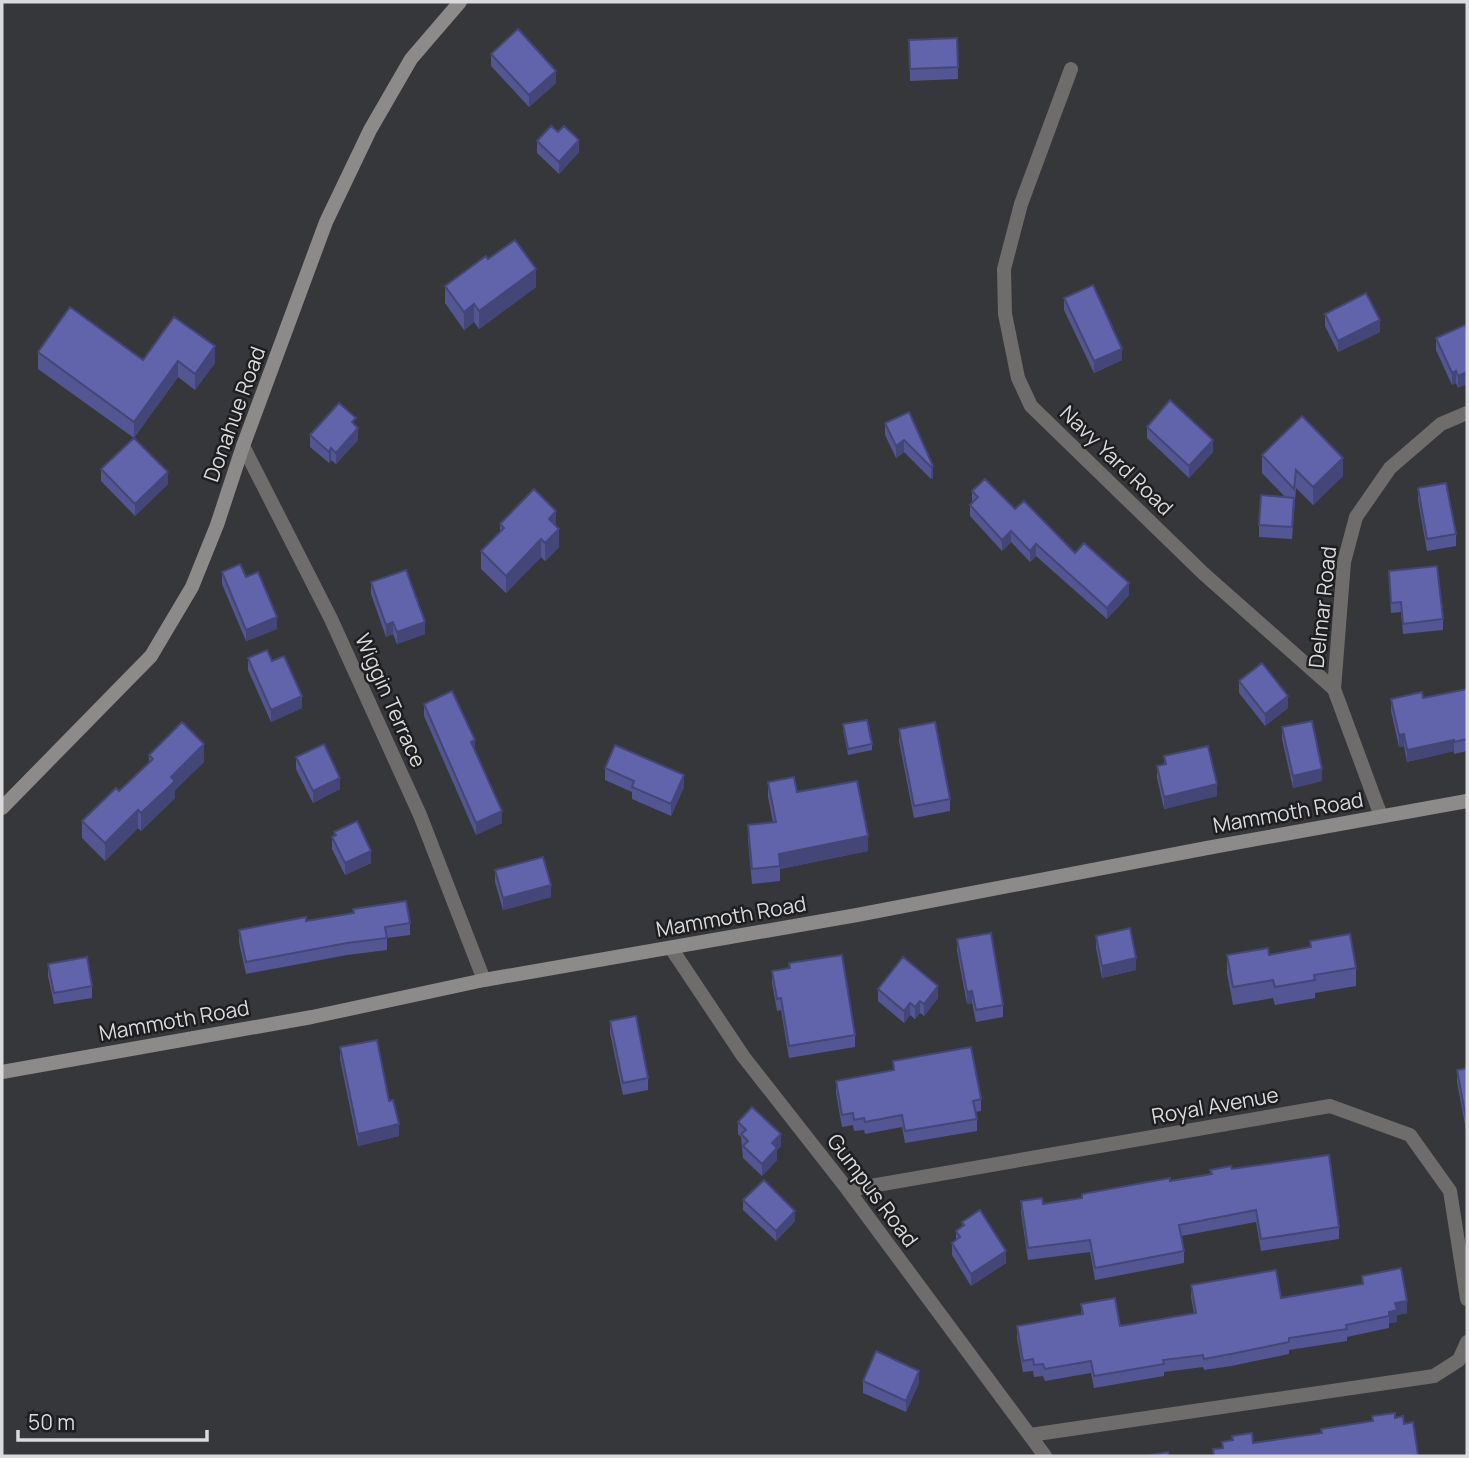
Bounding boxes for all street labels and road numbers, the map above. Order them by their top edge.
street label: Donahue Road [197,343,271,485]
street label: Navy Yard Road [1054,399,1180,521]
street label: Delmar Road [1302,545,1342,669]
street label: Wiggin Terrace [349,629,433,771]
street label: Mammoth Road [1211,785,1365,839]
street label: Mammoth Road [654,889,808,943]
street label: Mammoth Road [97,993,251,1047]
street label: Royal Avenue [1149,1080,1281,1130]
street label: Gumpus Road [821,1128,925,1252]

